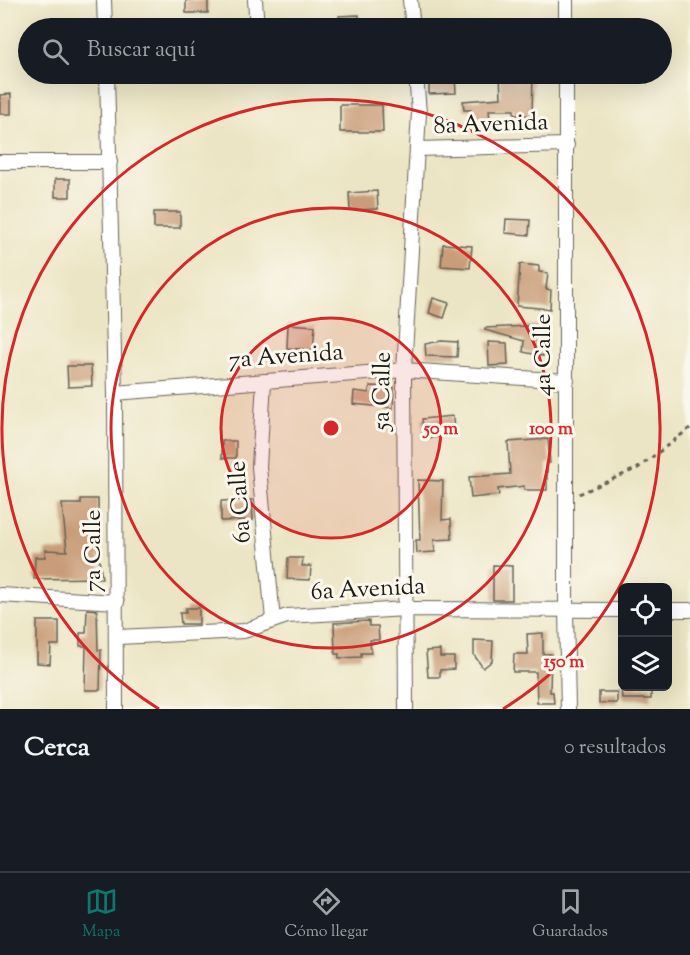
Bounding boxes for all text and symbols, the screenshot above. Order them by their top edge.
search box [18,18,672,84]
icon: search [39,35,72,68]
text: Buscar aquí [87,35,196,67]
street label: 8a Avenida [433,106,549,144]
street label: 4a Calle [527,314,561,396]
street label: 7a Avenida [227,336,345,378]
street label: 5a Calle [365,351,401,433]
text: 50 m [422,417,458,443]
text: 100 m [529,417,573,443]
centre of rings [321,418,341,438]
street label: 6a Calle [221,460,261,544]
street label: 7a Calle [77,510,111,592]
street label: 6a Avenida [310,570,426,610]
map controls [618,583,672,691]
button: locate [618,583,672,637]
button: layers [618,637,672,691]
text: 150 m [544,650,584,676]
text: Cerca [24,730,90,767]
text: 0 resultados [564,734,666,763]
tab: Mapa [82,885,120,944]
tab: Cómo llegar [284,885,368,944]
tab: Guardados [532,885,608,944]

